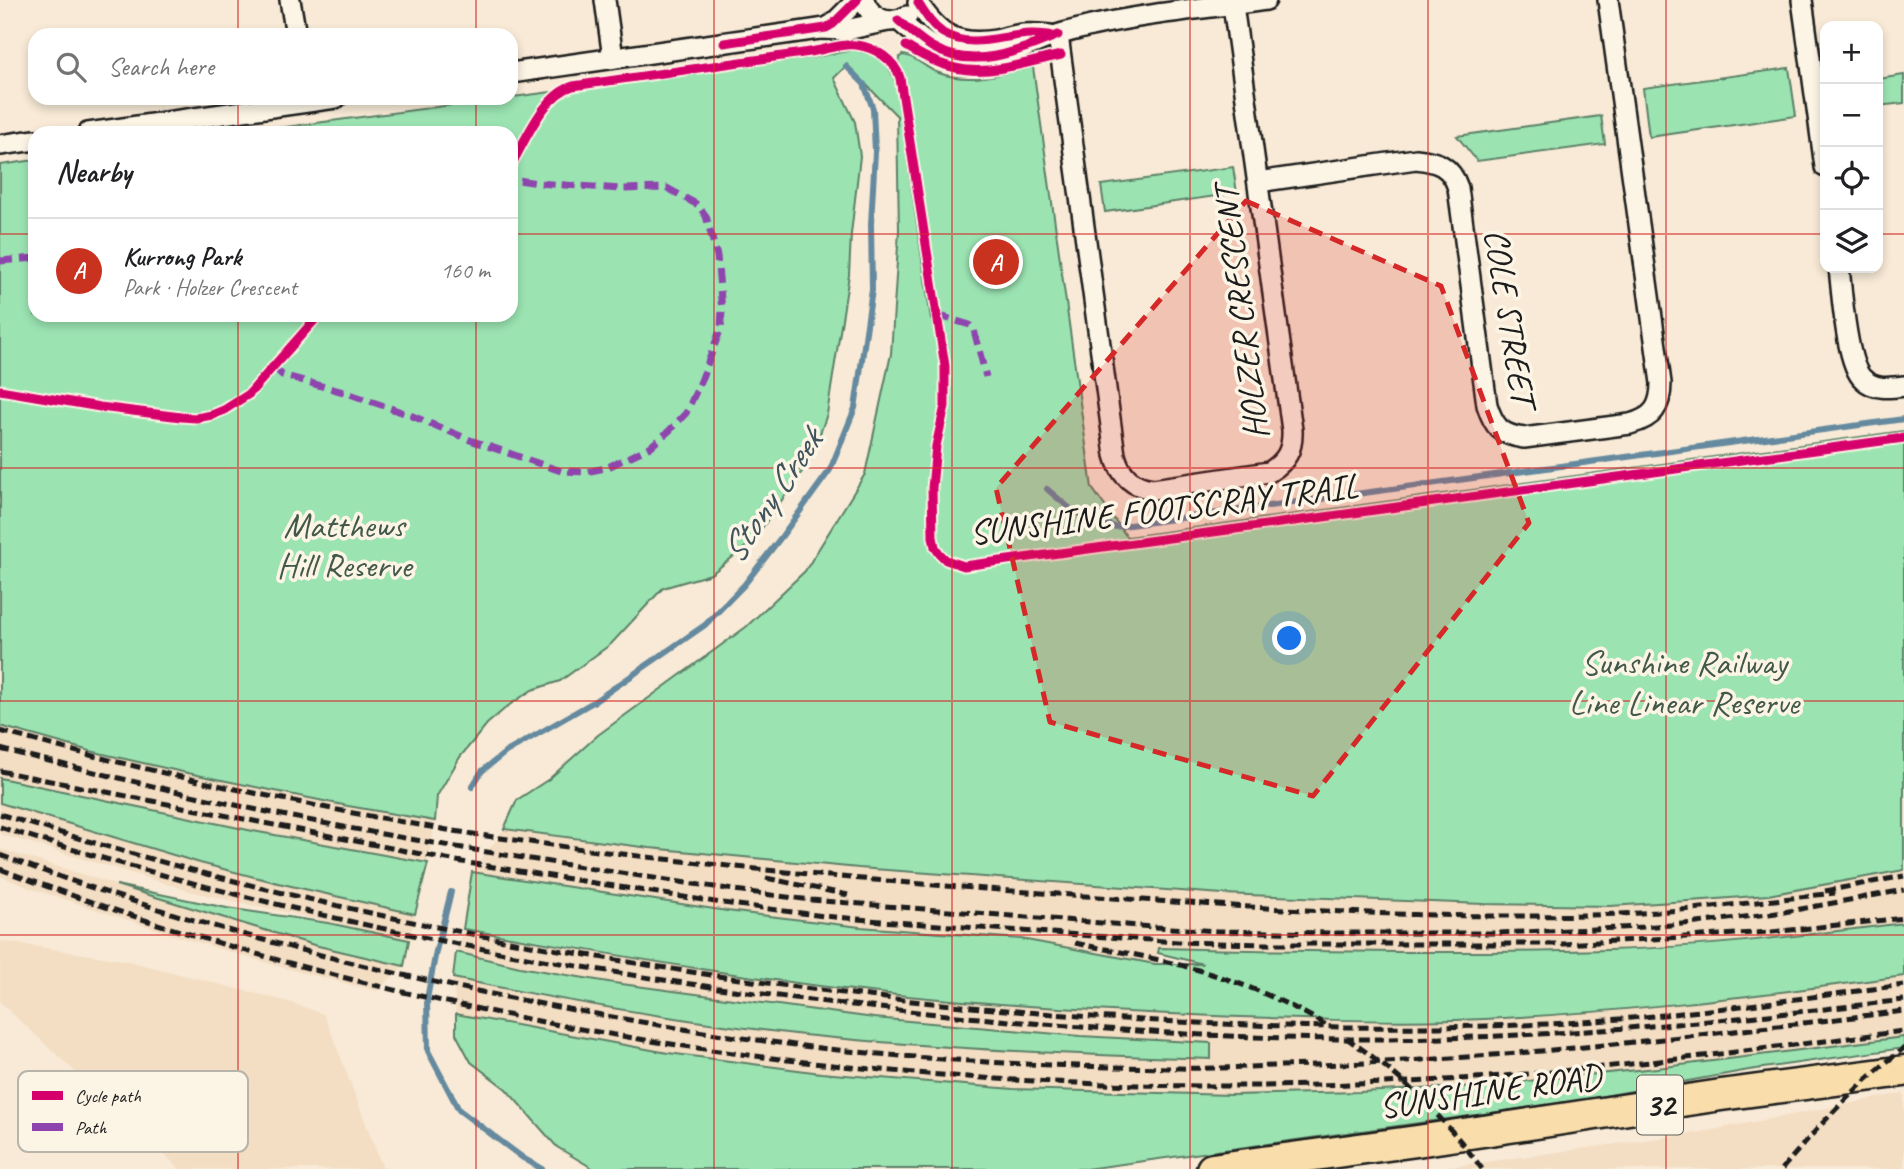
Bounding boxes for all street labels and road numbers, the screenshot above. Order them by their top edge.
street label: HOLZER CRESCENT [1202,177,1279,442]
street label: COLE STREET [1474,226,1548,417]
street label: SUNSHINE FOOTSCRAY TRAIL [967,463,1361,555]
street label: SUNSHINE ROAD [1376,1053,1606,1129]
road number: 32 [1637,1076,1683,1134]

